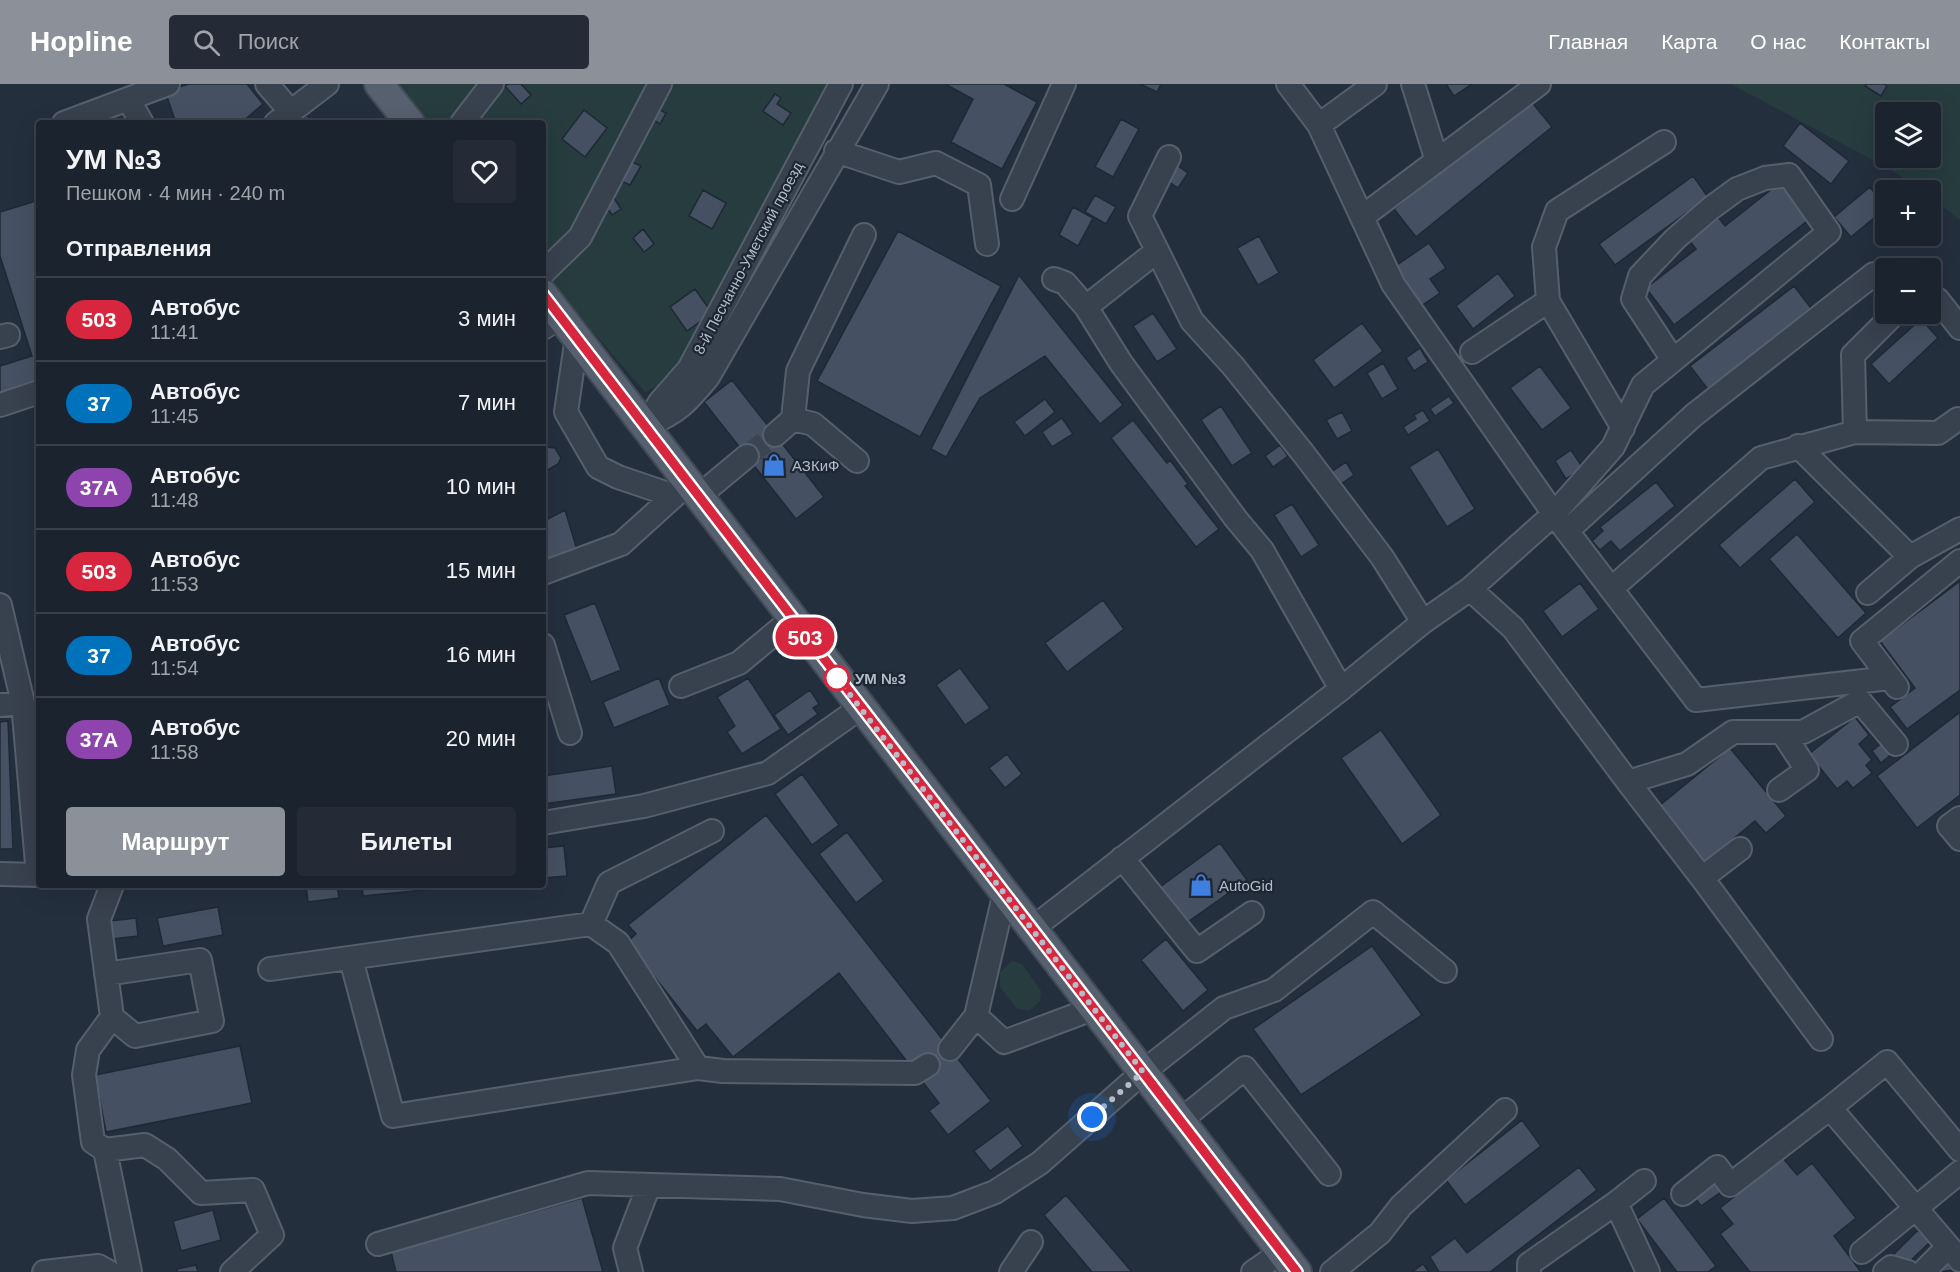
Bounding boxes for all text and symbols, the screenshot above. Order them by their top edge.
search box [169,15,589,69]
text: Hopline [30,26,133,57]
icon: search [190,26,223,59]
text: Поиск [238,29,299,54]
text: Главная [1548,30,1628,53]
text: Карта [1661,30,1717,53]
text: О нас [1750,30,1806,53]
text: Контакты [1839,30,1930,53]
map controls [1875,102,1941,324]
button: layers [1875,102,1941,168]
button: heart [453,140,516,203]
text: УМ №3 [66,144,161,175]
street label: 8-й Песчанно-Уметский проезд [690,159,806,357]
button: + [1875,180,1941,246]
text: Пешком · 4 мин · 240 m [66,182,285,204]
text: Отправления [66,236,212,261]
button: − [1875,258,1941,324]
text: Автобус [150,295,240,320]
text: 3 мин [458,306,516,331]
text: 503 [81,308,117,331]
text: 11:41 [150,321,199,343]
text: Автобус [150,379,240,404]
text: 7 мин [458,390,516,415]
text: 37 [87,392,111,415]
text: 11:45 [150,405,199,427]
shop icon: АЗКиФ [761,452,787,478]
place label: АЗКиФ [792,457,839,474]
text: Автобус [150,463,240,488]
text: 10 мин [446,474,516,499]
text: 37А [80,476,118,499]
text: 11:48 [150,489,199,511]
text: Автобус [150,547,240,572]
text: 15 мин [446,558,516,583]
text: 503 [81,560,117,583]
text: 11:53 [150,573,199,595]
line badge: 503 [770,618,840,656]
text: 503 [787,626,823,649]
text: Автобус [150,631,240,656]
text: 16 мин [446,642,516,667]
text: 37 [87,644,111,667]
text: 11:54 [150,657,199,679]
marker: УМ №3 [824,665,850,691]
place label: УМ №3 [855,670,906,687]
text: Автобус [150,715,240,740]
text: 20 мин [446,726,516,751]
text: 37А [80,728,118,751]
text: 11:58 [150,741,199,763]
button: Маршрут [66,807,285,876]
button: Билеты [297,807,516,876]
shop icon: AutoGid [1188,872,1214,898]
place label: AutoGid [1219,877,1273,894]
your location [1077,1102,1107,1132]

